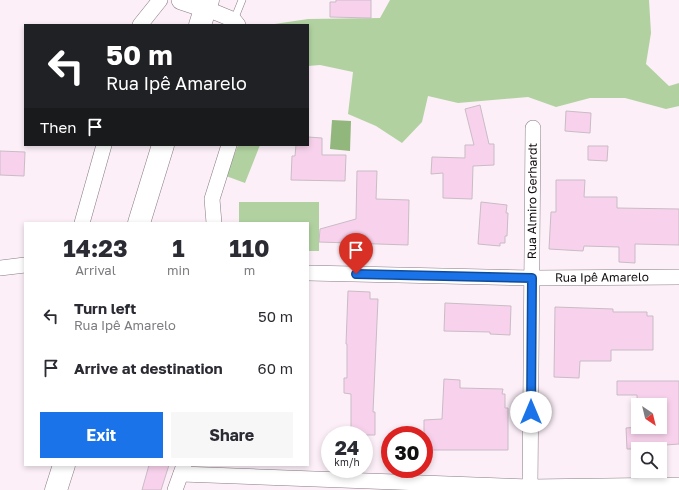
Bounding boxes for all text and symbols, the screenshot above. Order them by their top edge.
text: 50 m [106,38,173,71]
icon: left [40,40,92,92]
text: Rua Ipê Amarelo [106,72,247,94]
icon: arrive [84,116,106,138]
text: Then [40,118,76,136]
street label: Rua Almiro Gerhardt [524,143,540,259]
text: 14:23 [63,233,128,262]
text: 1 [172,233,185,262]
text: 110 [229,233,270,262]
pin [339,233,373,274]
icon: arrive [345,239,367,261]
text: Arrival [75,262,116,278]
text: min [167,262,190,278]
text: m [244,262,255,278]
street label: Rua Ipê Amarelo [555,269,649,285]
text: Turn left [74,299,136,317]
icon: left [40,305,62,327]
text: 50 m [258,307,293,325]
text: Rua Ipê Amarelo [74,317,176,333]
icon: arrive [40,357,62,379]
text: Arrive at destination [74,359,223,377]
text: 60 m [258,359,293,377]
position arrow [510,391,552,433]
north arrow [631,398,667,434]
map controls [631,398,667,478]
button: Exit [40,412,163,458]
button: Share [171,412,293,458]
speed limit sign: 30 [381,426,433,478]
text: 24 [335,435,359,459]
button: search [631,442,667,478]
text: km/h [334,456,360,468]

